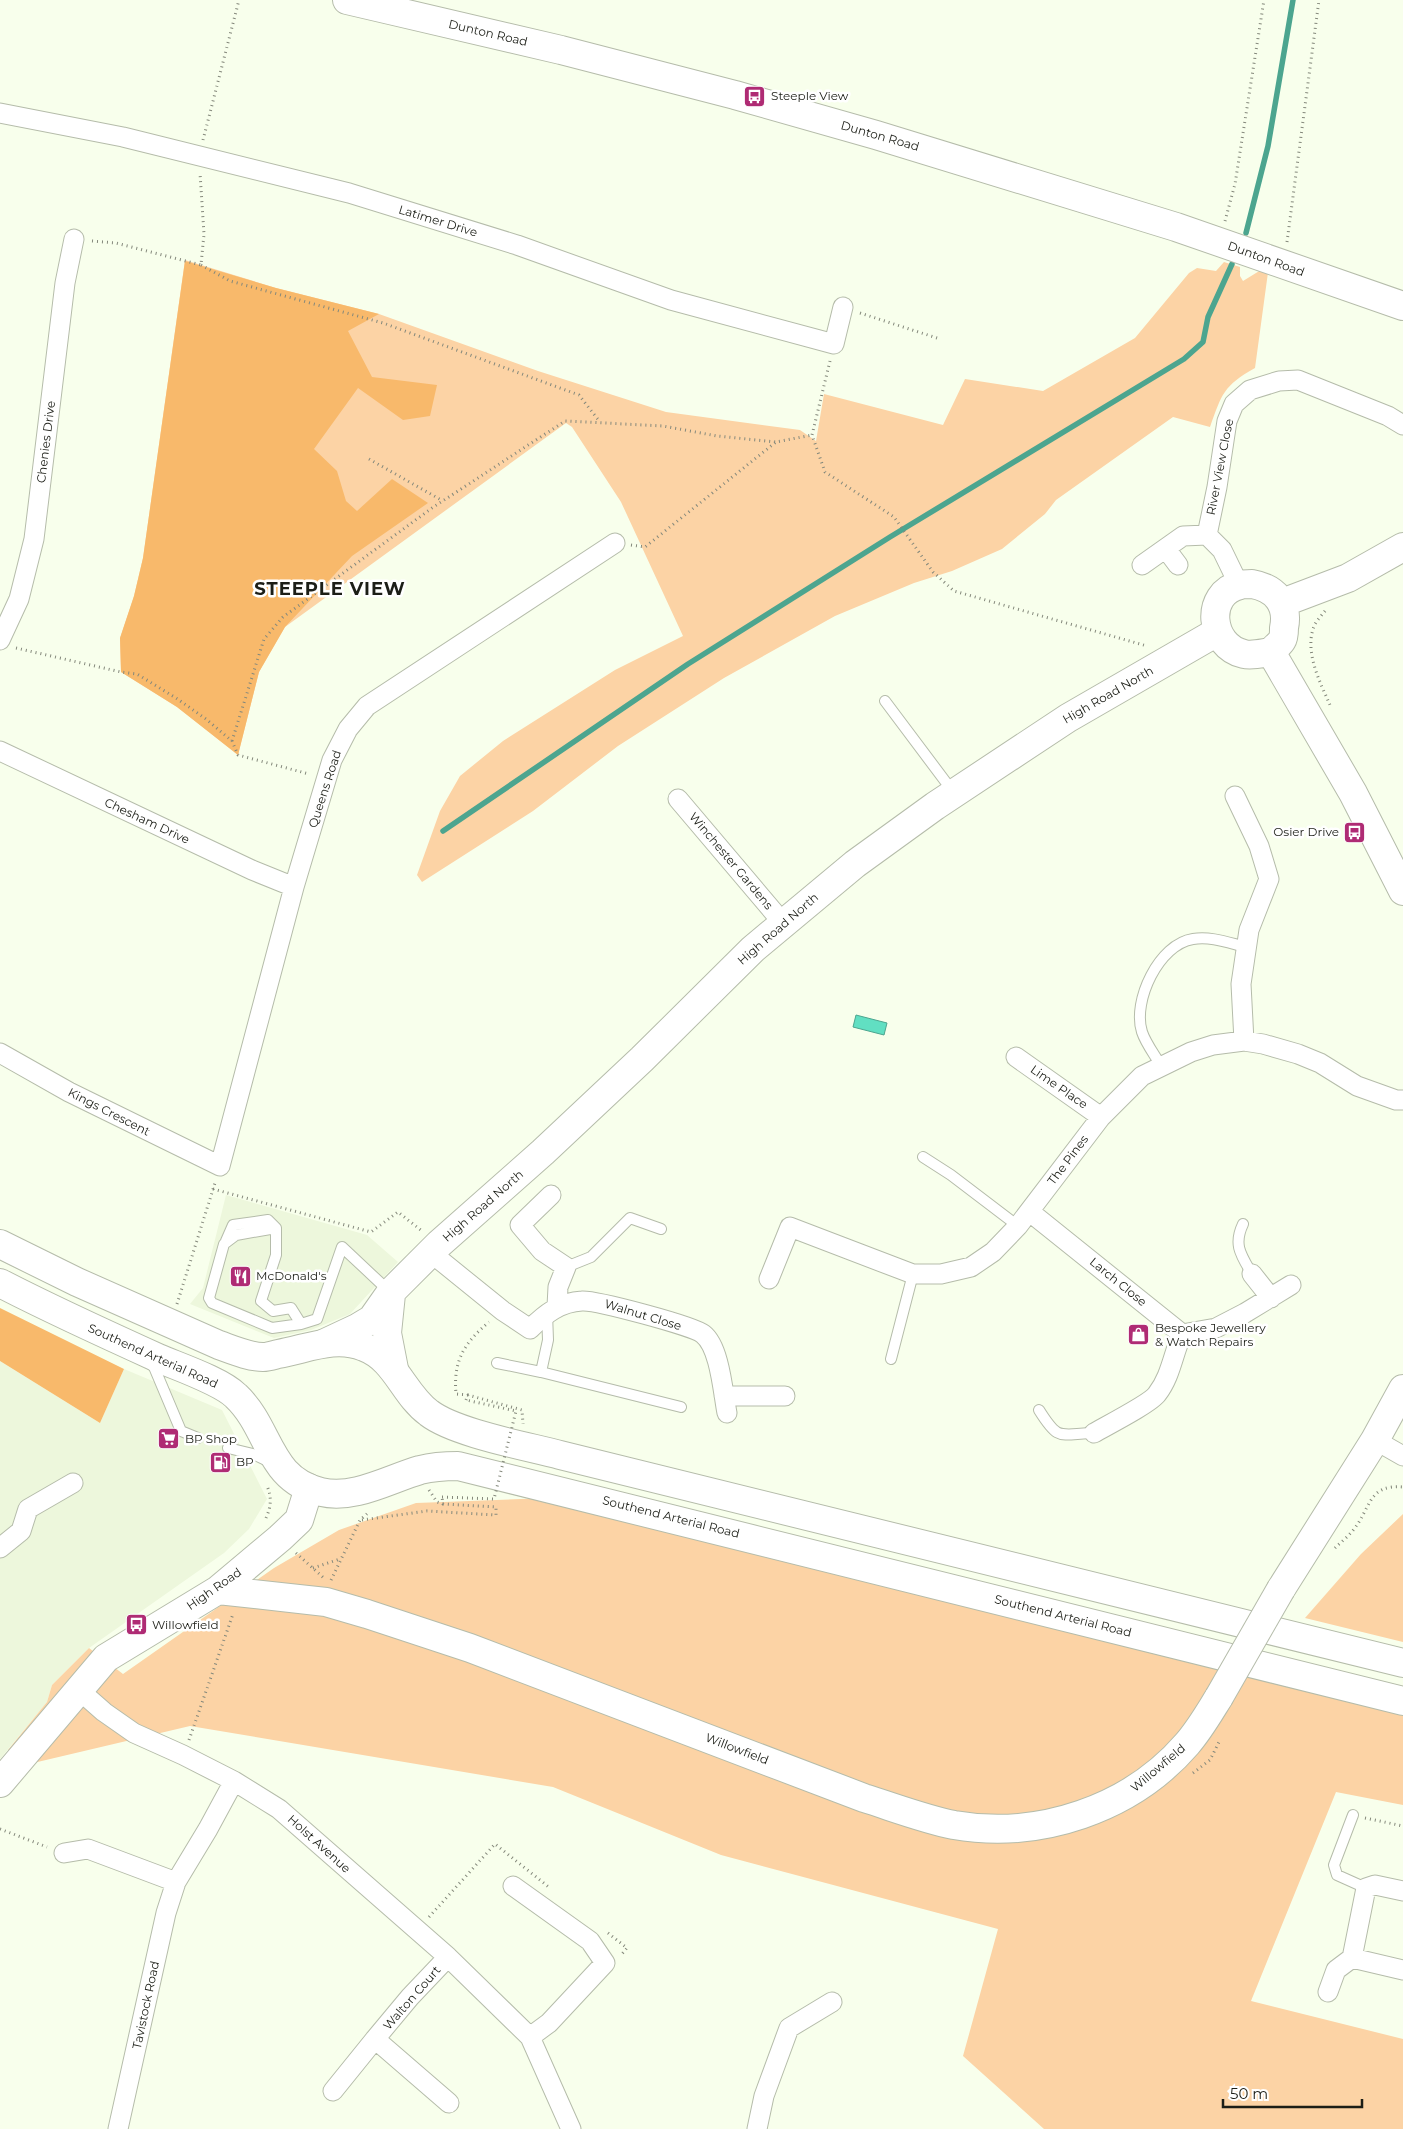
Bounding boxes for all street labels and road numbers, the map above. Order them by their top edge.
street label: Dunton Road [447,16,529,49]
street label: Dunton Road [839,117,921,154]
street label: Latimer Drive [397,201,479,240]
street label: Dunton Road [1226,238,1307,279]
street label: Chenies Drive [33,400,58,484]
street label: River View Close [1203,417,1236,516]
street label: High Road North [1060,663,1156,727]
street label: Queens Road [305,748,344,830]
street label: Chesham Drive [102,794,192,847]
street label: Winchester Gardens [686,809,777,913]
street label: High Road North [734,889,821,968]
street label: Lime Place [1028,1061,1091,1112]
street label: Kings Crescent [66,1084,153,1139]
street label: The Pines [1044,1132,1091,1188]
street label: High Road North [439,1166,526,1245]
street label: Larch Close [1087,1254,1150,1309]
street label: Walnut Close [603,1296,683,1333]
street label: Southend Arterial Road [86,1320,221,1391]
street label: Southend Arterial Road [601,1492,741,1541]
street label: High Road [183,1564,244,1613]
street label: Southend Arterial Road [993,1591,1133,1640]
street label: Willowfield [703,1730,771,1767]
street label: Willowfield [1127,1740,1188,1795]
street label: Holst Avenue [285,1811,354,1876]
street label: Tavistock Road [129,1960,162,2050]
street label: Walton Court [380,1962,444,2033]

